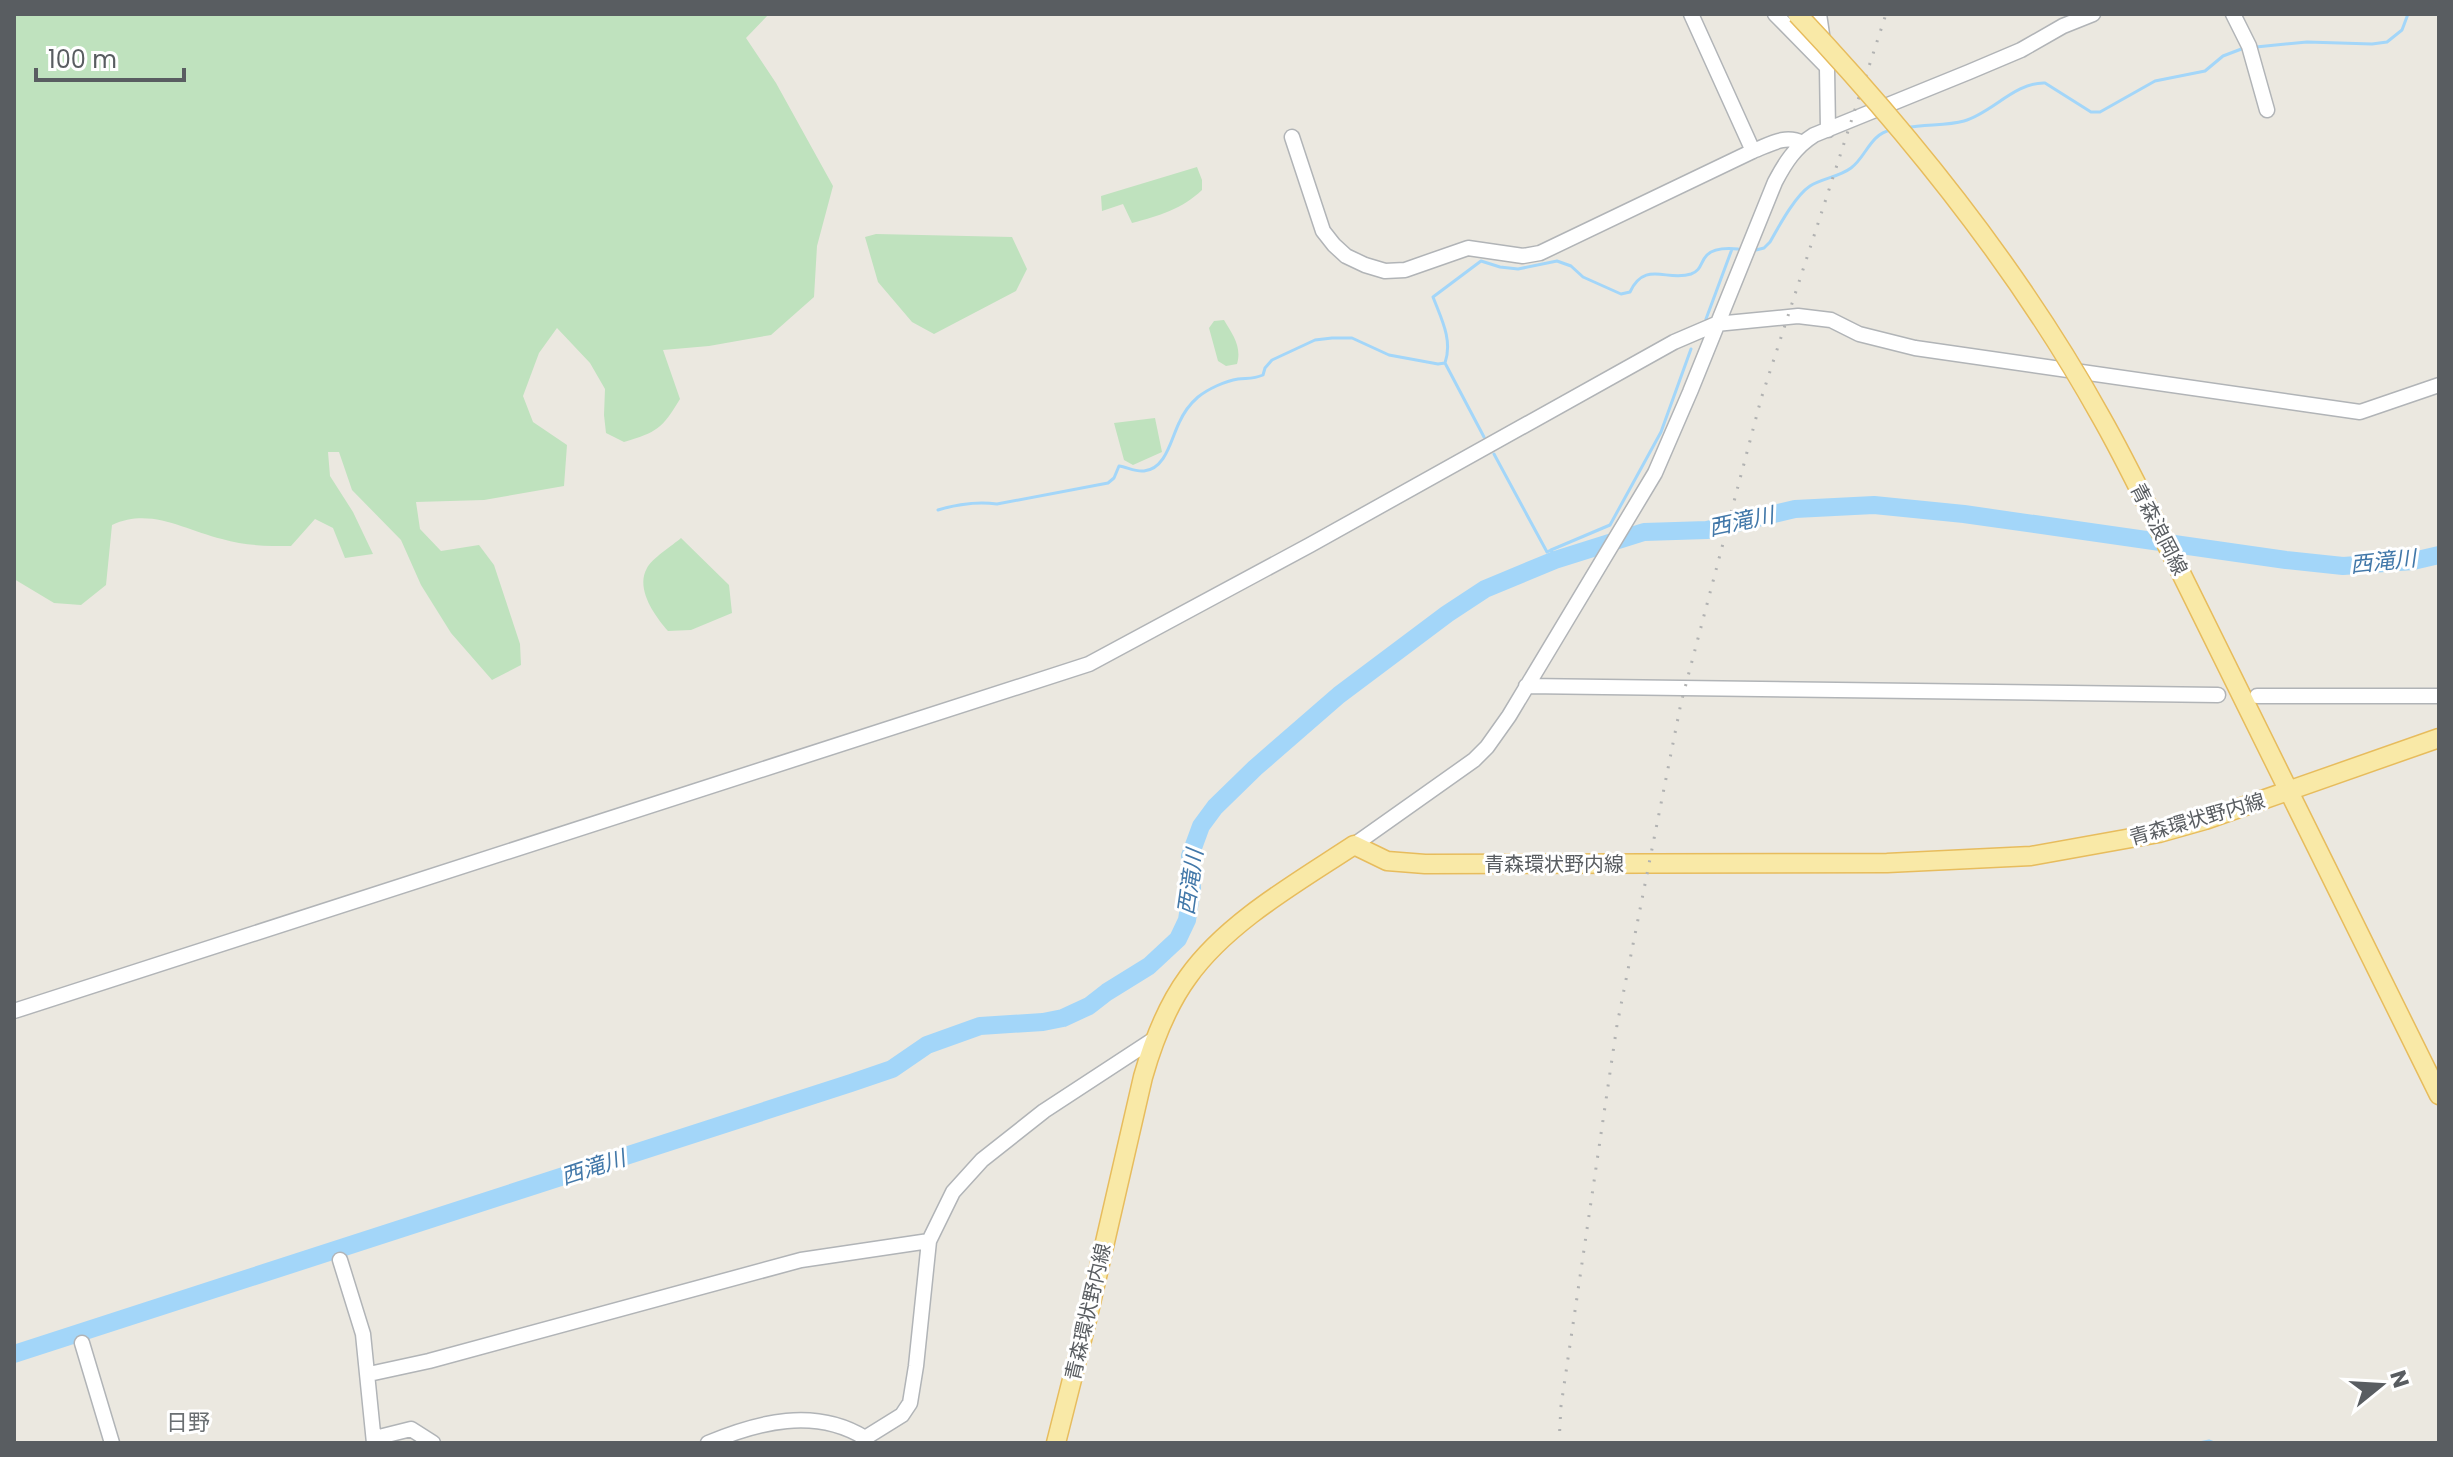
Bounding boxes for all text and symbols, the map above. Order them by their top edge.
scale bar [36,32,184,82]
text: 100 m [48,43,117,76]
street label: 青森浪岡線 [2124,478,2194,580]
water label: 西滝川 [1706,499,1779,544]
water label: 西滝川 [2349,542,2419,580]
street label: 青森環状野内線 [2126,786,2268,852]
water label: 西滝川 [1171,845,1211,917]
street label: 青森環状野内線 [1484,850,1624,878]
water label: 西滝川 [557,1142,631,1192]
street label: 青森環状野内線 [1059,1241,1117,1383]
north arrow [2341,1345,2421,1425]
text: N [2382,1366,2417,1392]
district label: 日野 [166,1407,210,1438]

